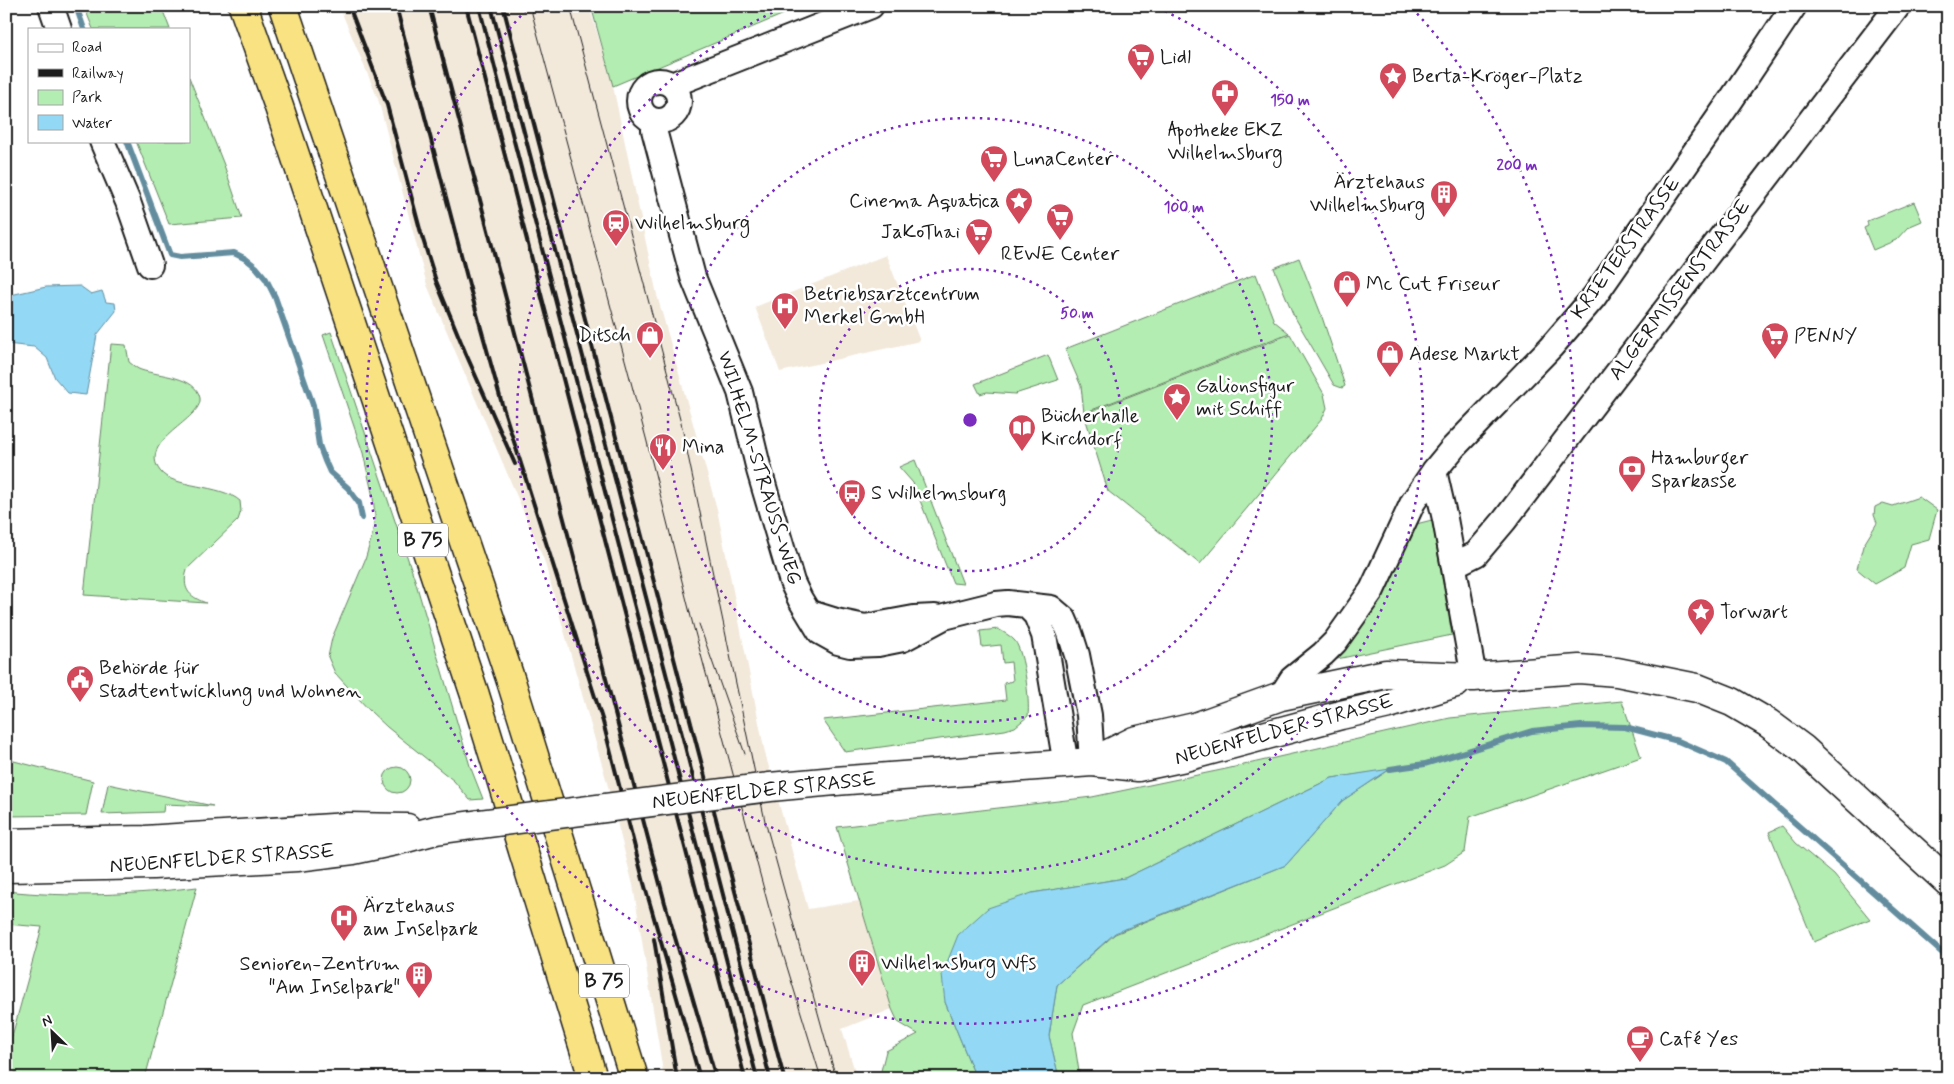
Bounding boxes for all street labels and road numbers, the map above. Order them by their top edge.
street label: KRIETERSTRASSE [1565,171,1687,325]
street label: ALGERMISSENSTRASSE [1603,194,1757,386]
street label: WILHELM-STRAUSS-WEG [710,348,808,588]
road number: B 75 [398,524,448,556]
street label: NEUENFELDER STRASSE [1172,688,1396,772]
street label: NEUENFELDER STRASSE [651,766,877,816]
street label: NEUENFELDER STRASSE [109,838,335,880]
road number: B 75 [579,964,629,998]

